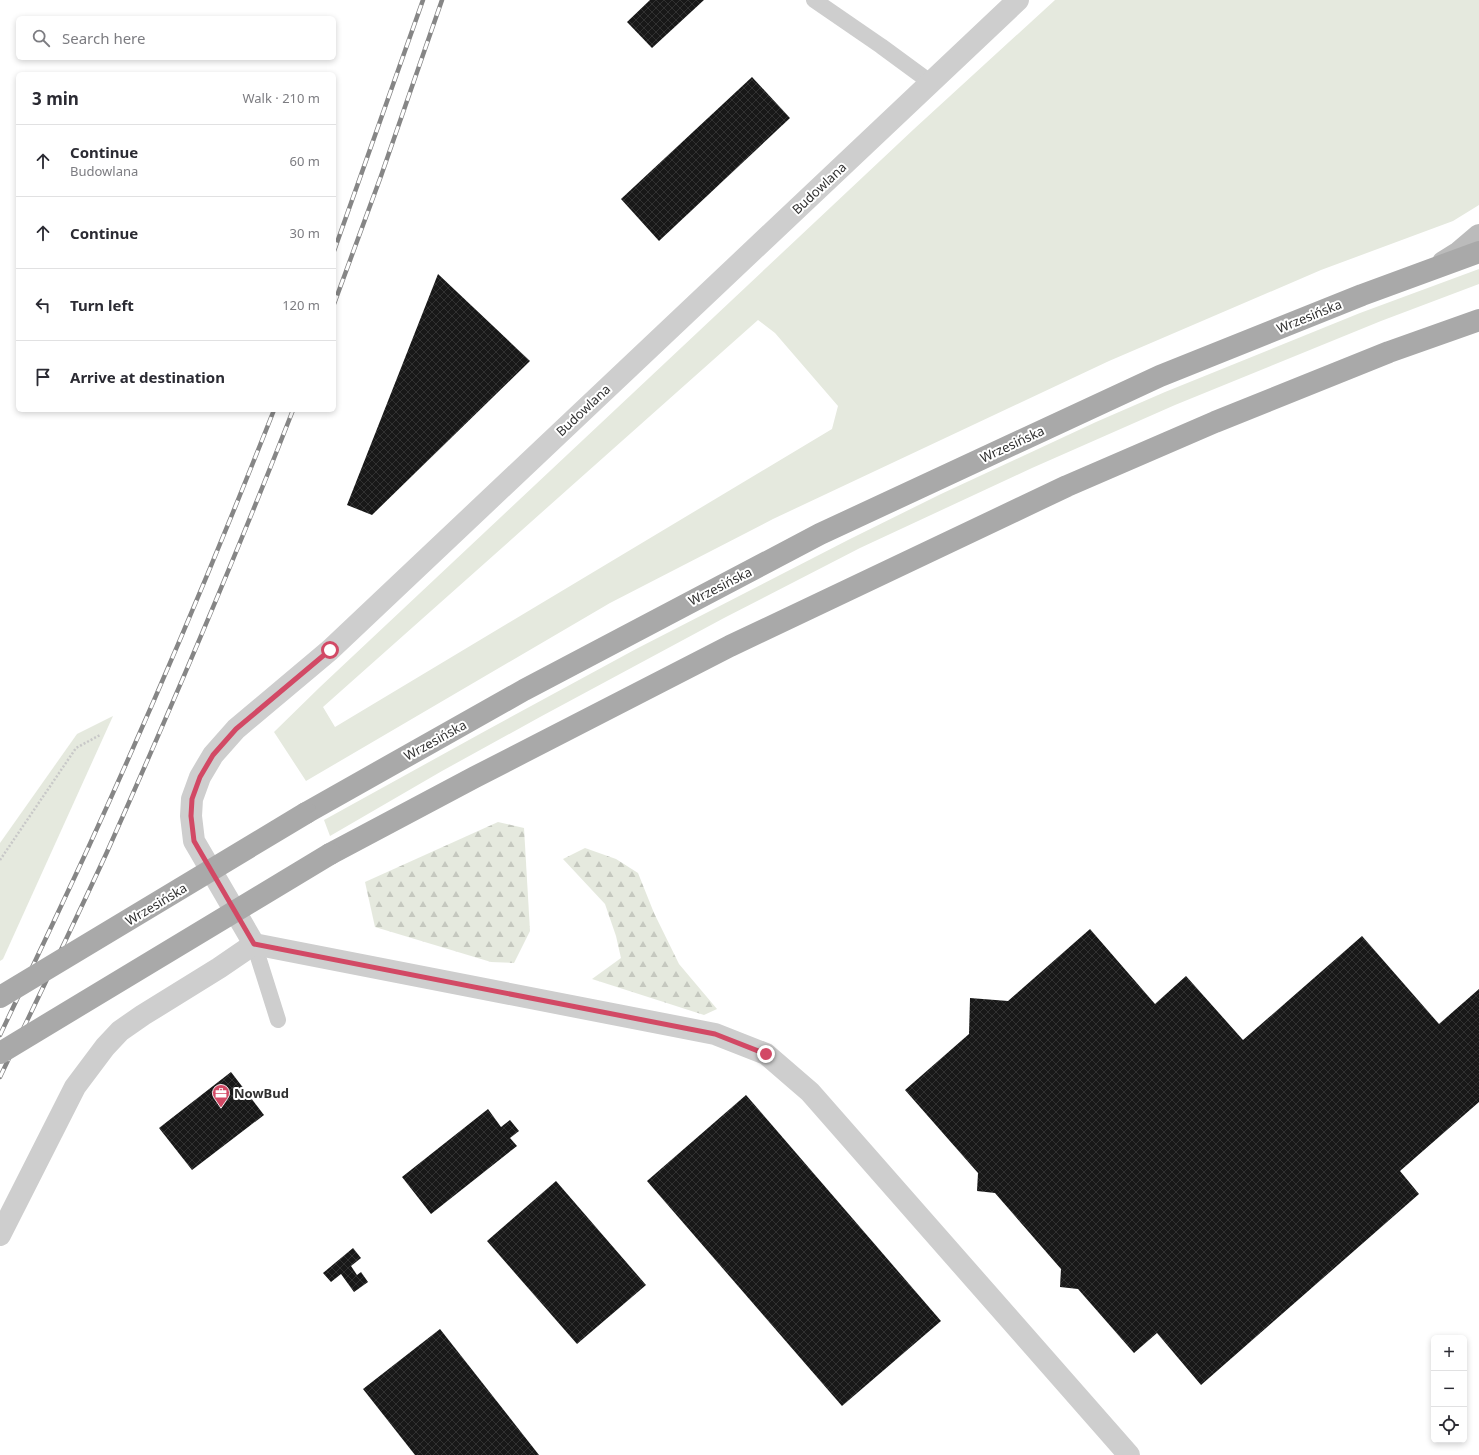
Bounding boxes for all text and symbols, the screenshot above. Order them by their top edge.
search box [16,16,336,60]
icon: search [30,27,52,49]
text: Search here [62,28,145,48]
text: 3 min [32,87,79,110]
text: Walk · 210 m [242,89,320,107]
text: Continue [70,142,138,162]
icon: ahead [32,150,54,172]
text: 60 m [290,152,320,170]
street label: Budowlana [788,158,850,218]
text: Budowlana [70,162,138,180]
icon: ahead [32,222,54,244]
text: Continue [70,223,138,243]
text: 30 m [290,224,320,242]
icon: left [32,294,54,316]
text: Turn left [70,295,134,315]
street label: Wrzesińska [1274,295,1344,337]
text: 120 m [282,296,320,314]
icon: arrive [32,366,54,388]
text: Arrive at destination [70,367,225,387]
street label: Budowlana [552,380,614,440]
street label: Wrzesińska [977,421,1047,467]
street label: Wrzesińska [685,562,755,610]
route start [321,641,339,659]
street label: Wrzesińska [401,715,469,765]
street label: Wrzesińska [122,879,190,929]
route end [757,1045,775,1063]
office icon: NowBud [211,1083,231,1108]
place label: NowBud [234,1084,289,1102]
map controls [1431,1335,1467,1443]
button: + [1431,1335,1467,1371]
button: − [1431,1371,1467,1407]
button: locate [1431,1407,1467,1443]

